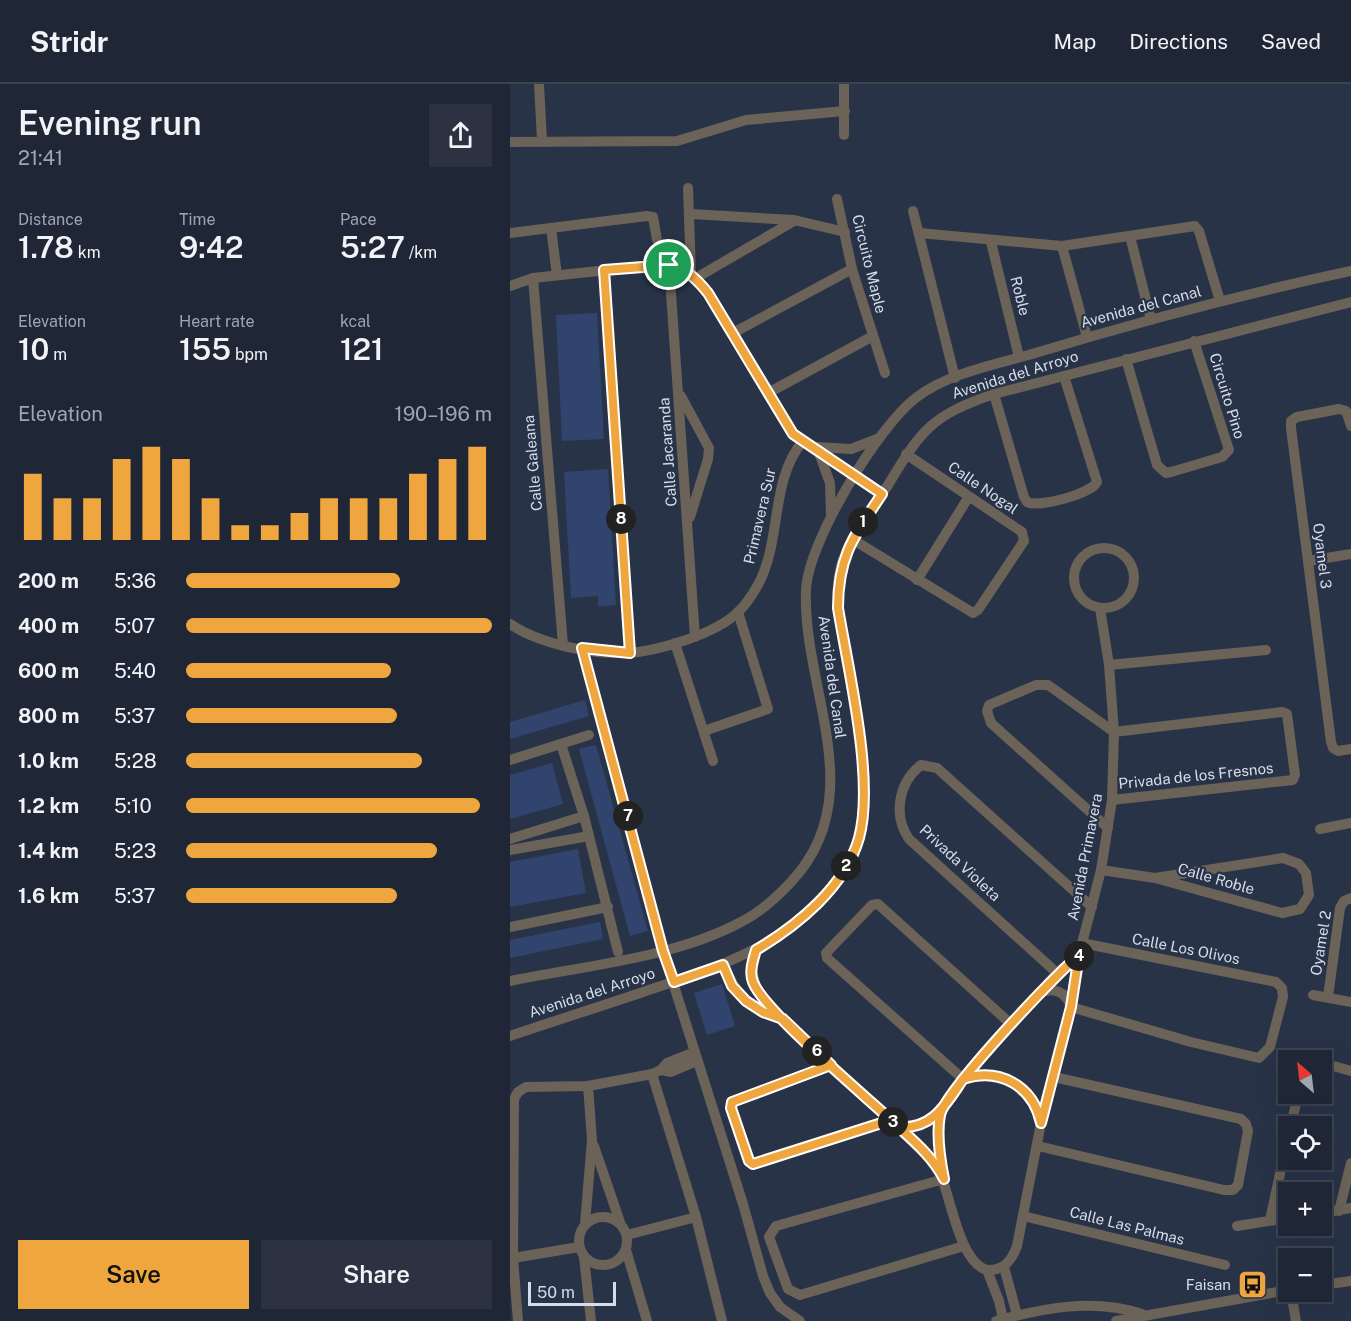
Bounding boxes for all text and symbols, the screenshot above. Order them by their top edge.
text: Stridr [30,25,108,58]
text: Map [1054,29,1096,54]
text: Directions [1129,29,1228,54]
text: Saved [1261,29,1321,54]
text: Evening run [18,104,201,142]
button: share [429,104,492,167]
text: 21:41 [18,146,63,170]
text: Distance [18,210,83,229]
text: Time [179,210,215,229]
text: Pace [340,210,377,229]
street label: Circuito Maple [849,213,890,315]
text: 1.78 [18,229,74,265]
text: 9:42 [179,229,243,265]
text: 5:27 [340,229,405,265]
pin [643,239,694,290]
text: km [74,243,101,262]
text: /km [405,243,437,262]
icon: arrive [652,248,685,281]
street label: Roble [1007,274,1034,317]
street label: Avenida del Canal [1079,282,1203,331]
text: Elevation [18,312,86,331]
text: Heart rate [179,312,255,331]
text: kcal [340,312,371,331]
text: 10 [18,331,49,367]
text: 155 [179,331,231,367]
text: 121 [340,331,384,367]
text: m [49,345,67,364]
text: bpm [231,345,268,364]
street label: Avenida del Arroyo [950,347,1080,402]
street label: Circuito Pino [1206,351,1249,441]
street label: Calle Jacaranda [655,397,680,507]
text: Elevation [18,402,103,426]
text: 190–196 m [395,402,492,426]
street label: Calle Galeana [520,414,545,512]
street label: Calle Nogal [945,458,1021,517]
street label: Primavera Sur [740,466,779,566]
pin: 8 [606,504,636,534]
pin: 1 [848,507,878,537]
text: 8 [616,509,626,528]
text: 1 [860,512,866,531]
street label: Oyamel 3 [1310,522,1335,590]
text: 200 m [18,569,79,593]
text: 5:36 [114,569,156,593]
text: 400 m [18,614,79,638]
text: 5:07 [114,614,155,638]
street label: Avenida del Canal [815,614,850,740]
text: 600 m [18,659,79,683]
text: 5:40 [114,659,156,683]
text: 800 m [18,704,80,728]
text: 5:37 [114,704,156,728]
text: 1.0 km [18,749,79,773]
text: 5:28 [114,749,157,773]
street label: Privada de los Fresnos [1118,759,1274,792]
street label: Avenida Primavera [1064,792,1105,922]
text: 1.2 km [18,794,79,818]
text: 5:10 [114,794,152,818]
pin: 7 [613,801,643,831]
text: 7 [623,806,633,825]
street label: Privada Violeta [917,821,1004,904]
text: 1.4 km [18,839,79,863]
text: 5:23 [114,839,156,863]
pin: 2 [831,851,861,881]
text: 2 [841,856,851,875]
street label: Calle Roble [1176,859,1256,898]
text: 1.6 km [18,884,79,908]
text: 5:37 [114,884,156,908]
street label: Oyamel 2 [1307,909,1334,977]
street label: Calle Los Olivos [1131,930,1241,967]
pin: 4 [1064,941,1094,971]
text: 4 [1074,946,1084,965]
street label: Avenida del Arroyo [527,964,657,1021]
pin: 6 [802,1036,832,1066]
text: 6 [812,1041,822,1060]
north arrow [1278,1050,1332,1104]
map controls [1278,1050,1332,1302]
pin: 3 [878,1107,908,1137]
text: 3 [888,1112,898,1131]
button: locate [1278,1116,1332,1170]
button: + [1278,1182,1332,1236]
street label: Calle Las Palmas [1068,1203,1186,1248]
button: Save [18,1240,249,1309]
button: Share [261,1240,492,1309]
button: − [1278,1248,1332,1302]
bus stop icon: Faisan [1236,1269,1268,1301]
place label: Faisan [1186,1276,1231,1293]
scale bar [528,1279,616,1306]
text: 50 m [537,1283,575,1302]

